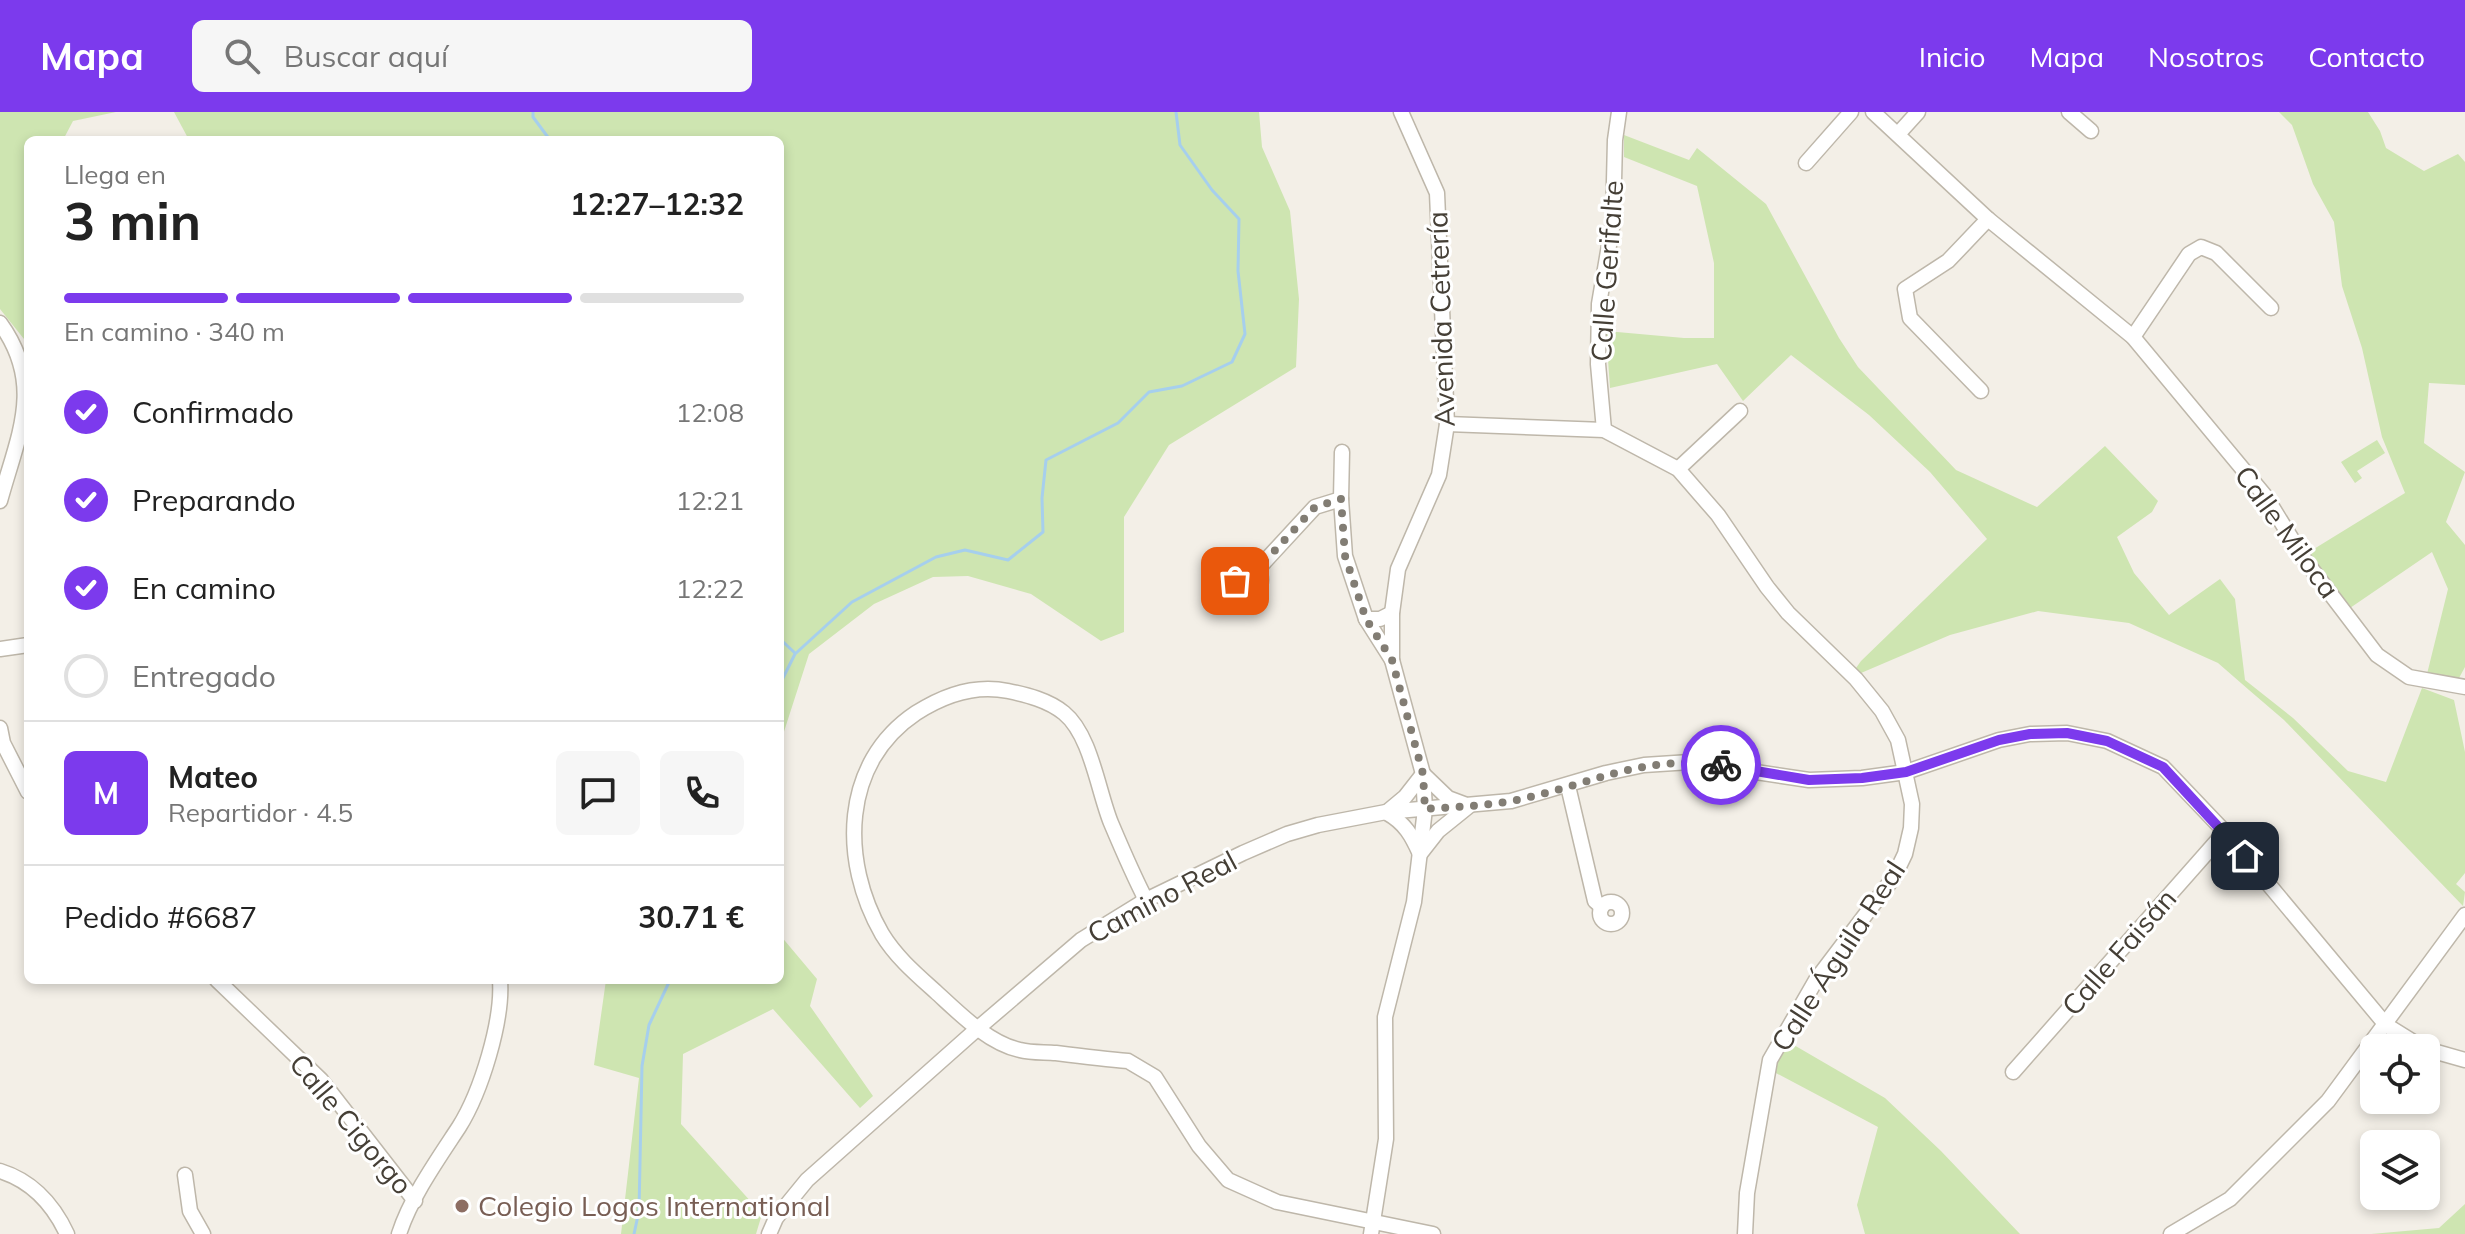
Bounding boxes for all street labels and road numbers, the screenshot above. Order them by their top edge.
street label: Calle Gerifalte [1583,179,1630,363]
street label: Avenida Cetrería [1419,211,1462,427]
street label: Calle Miloca [2228,459,2347,605]
street label: Camino Real [1081,843,1242,951]
street label: Calle Águila Real [1763,854,1912,1058]
street label: Calle Faisán [2054,881,2183,1022]
street label: Calle Cigorgo [282,1046,420,1201]

